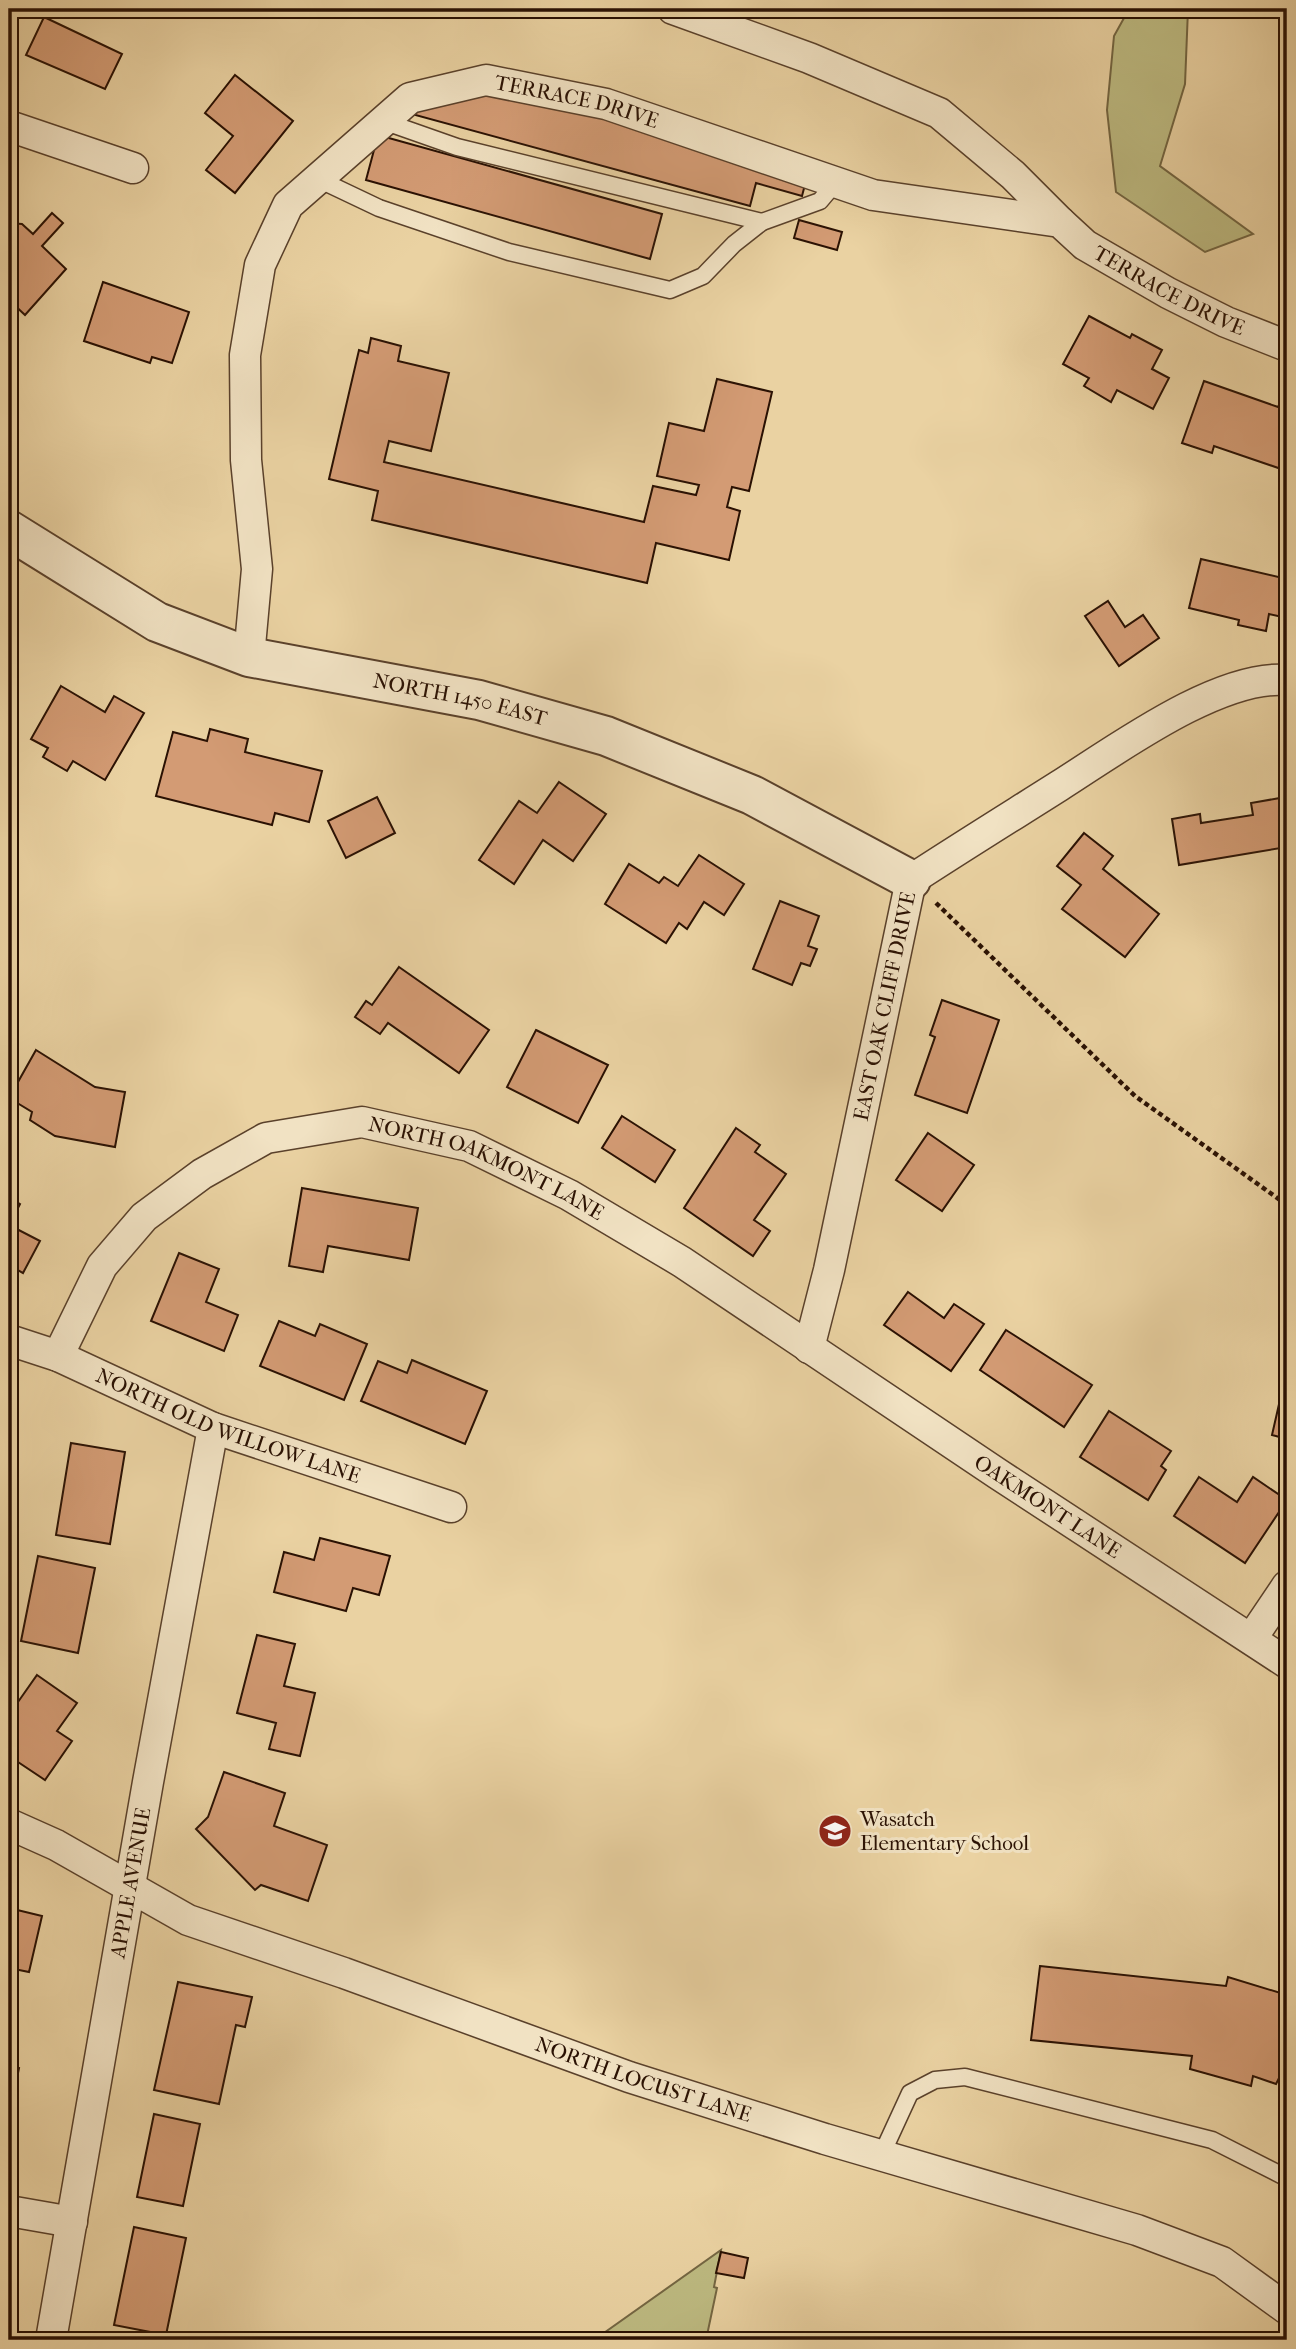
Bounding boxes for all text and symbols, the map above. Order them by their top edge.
street label: TERRACE DRIVE [493,70,662,133]
street label: TERRACE DRIVE [1089,241,1248,340]
street label: NORTH 1450 EAST [371,668,551,731]
street label: EAST OAK CLIFF DRIVE [849,889,920,1123]
street label: NORTH OAKMONT LANE [366,1112,608,1225]
street label: NORTH OLD WILLOW LANE [92,1363,364,1488]
street label: OAKMONT LANE [970,1450,1126,1563]
street label: APPLE AVENUE [105,1805,155,1961]
place label: Wasatch Elementary School [859,1807,1029,1855]
school or university icon: Wasatch Elementary School [816,1812,854,1850]
street label: NORTH LOCUST LANE [532,2032,755,2127]

